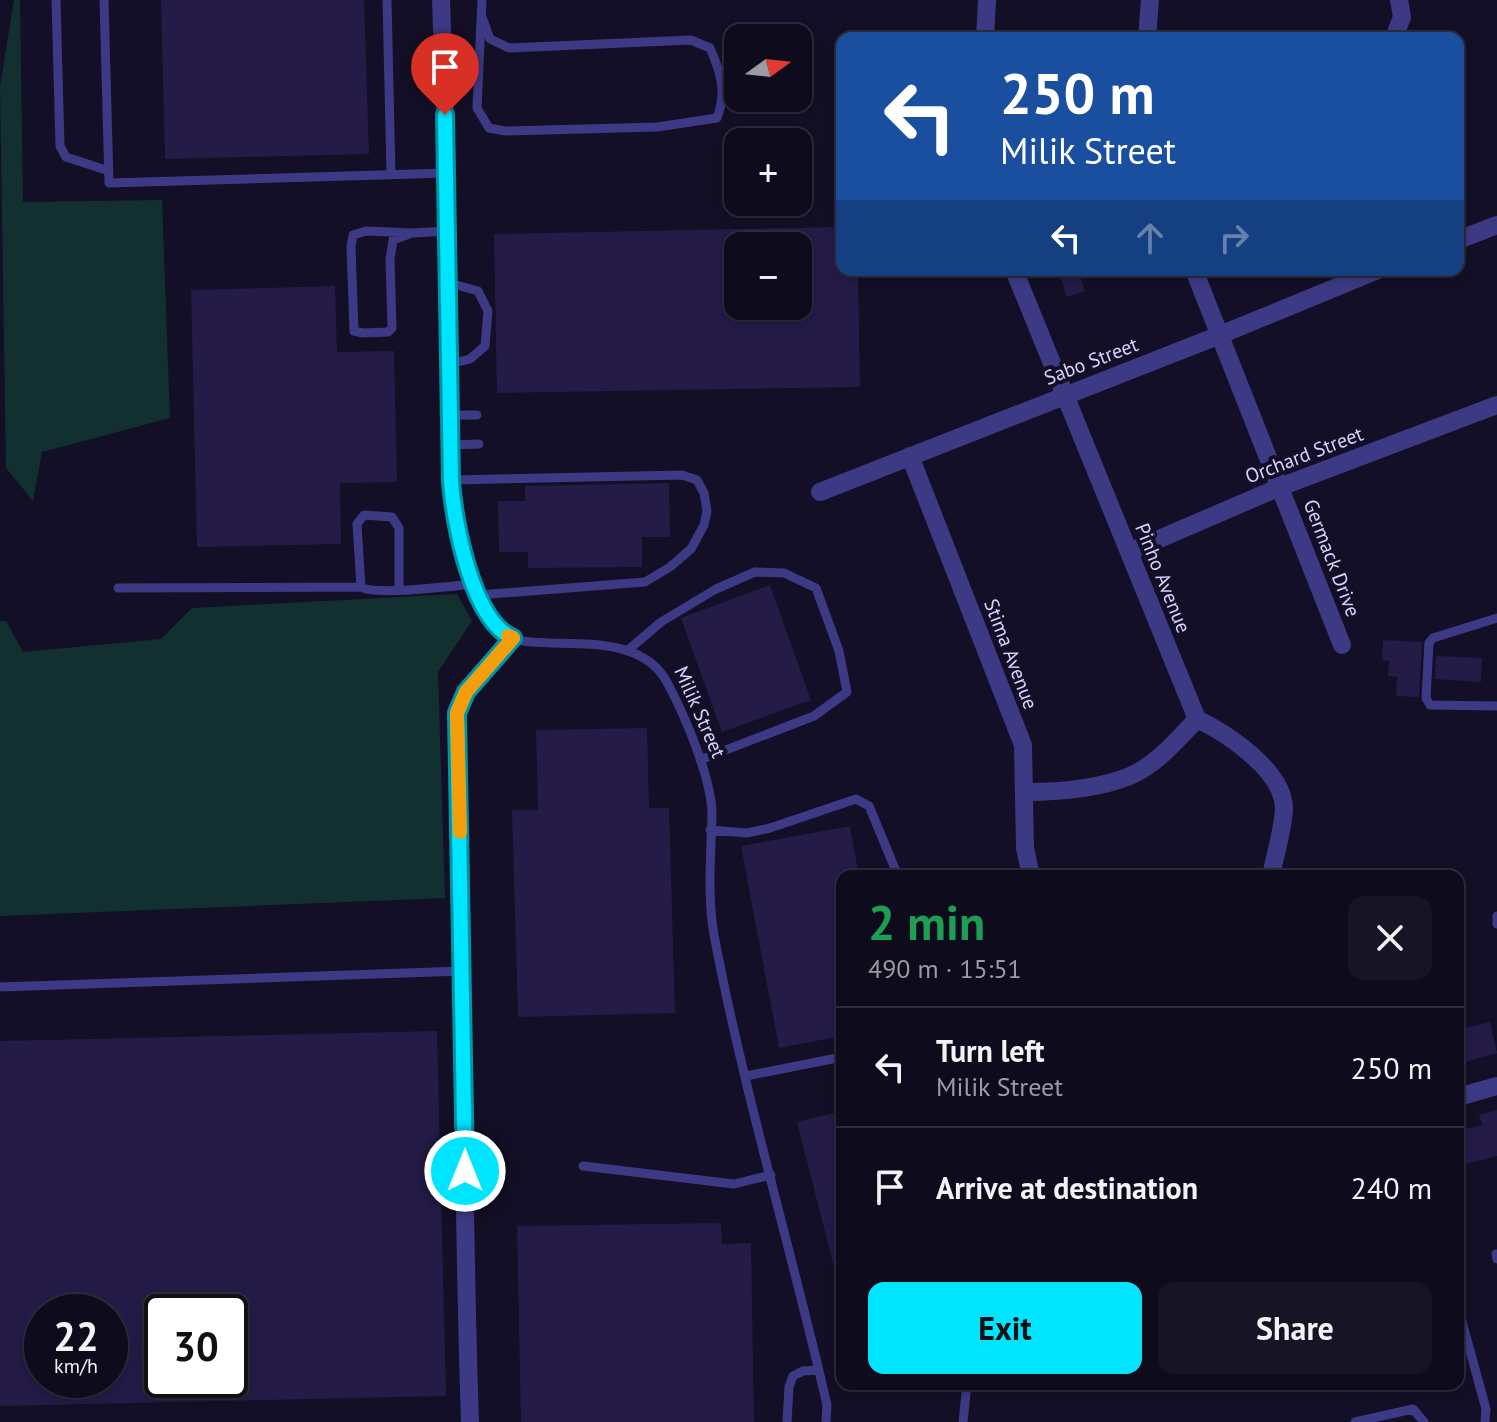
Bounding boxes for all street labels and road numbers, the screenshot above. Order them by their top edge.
street label: Sabo Street [1040,331,1142,391]
street label: Orchard Street [1241,421,1367,489]
street label: Germack Drive [1298,496,1366,620]
street label: Pinho Avenue [1129,519,1197,637]
street label: Stima Avenue [978,595,1044,713]
street label: Milik Street [668,662,732,762]

